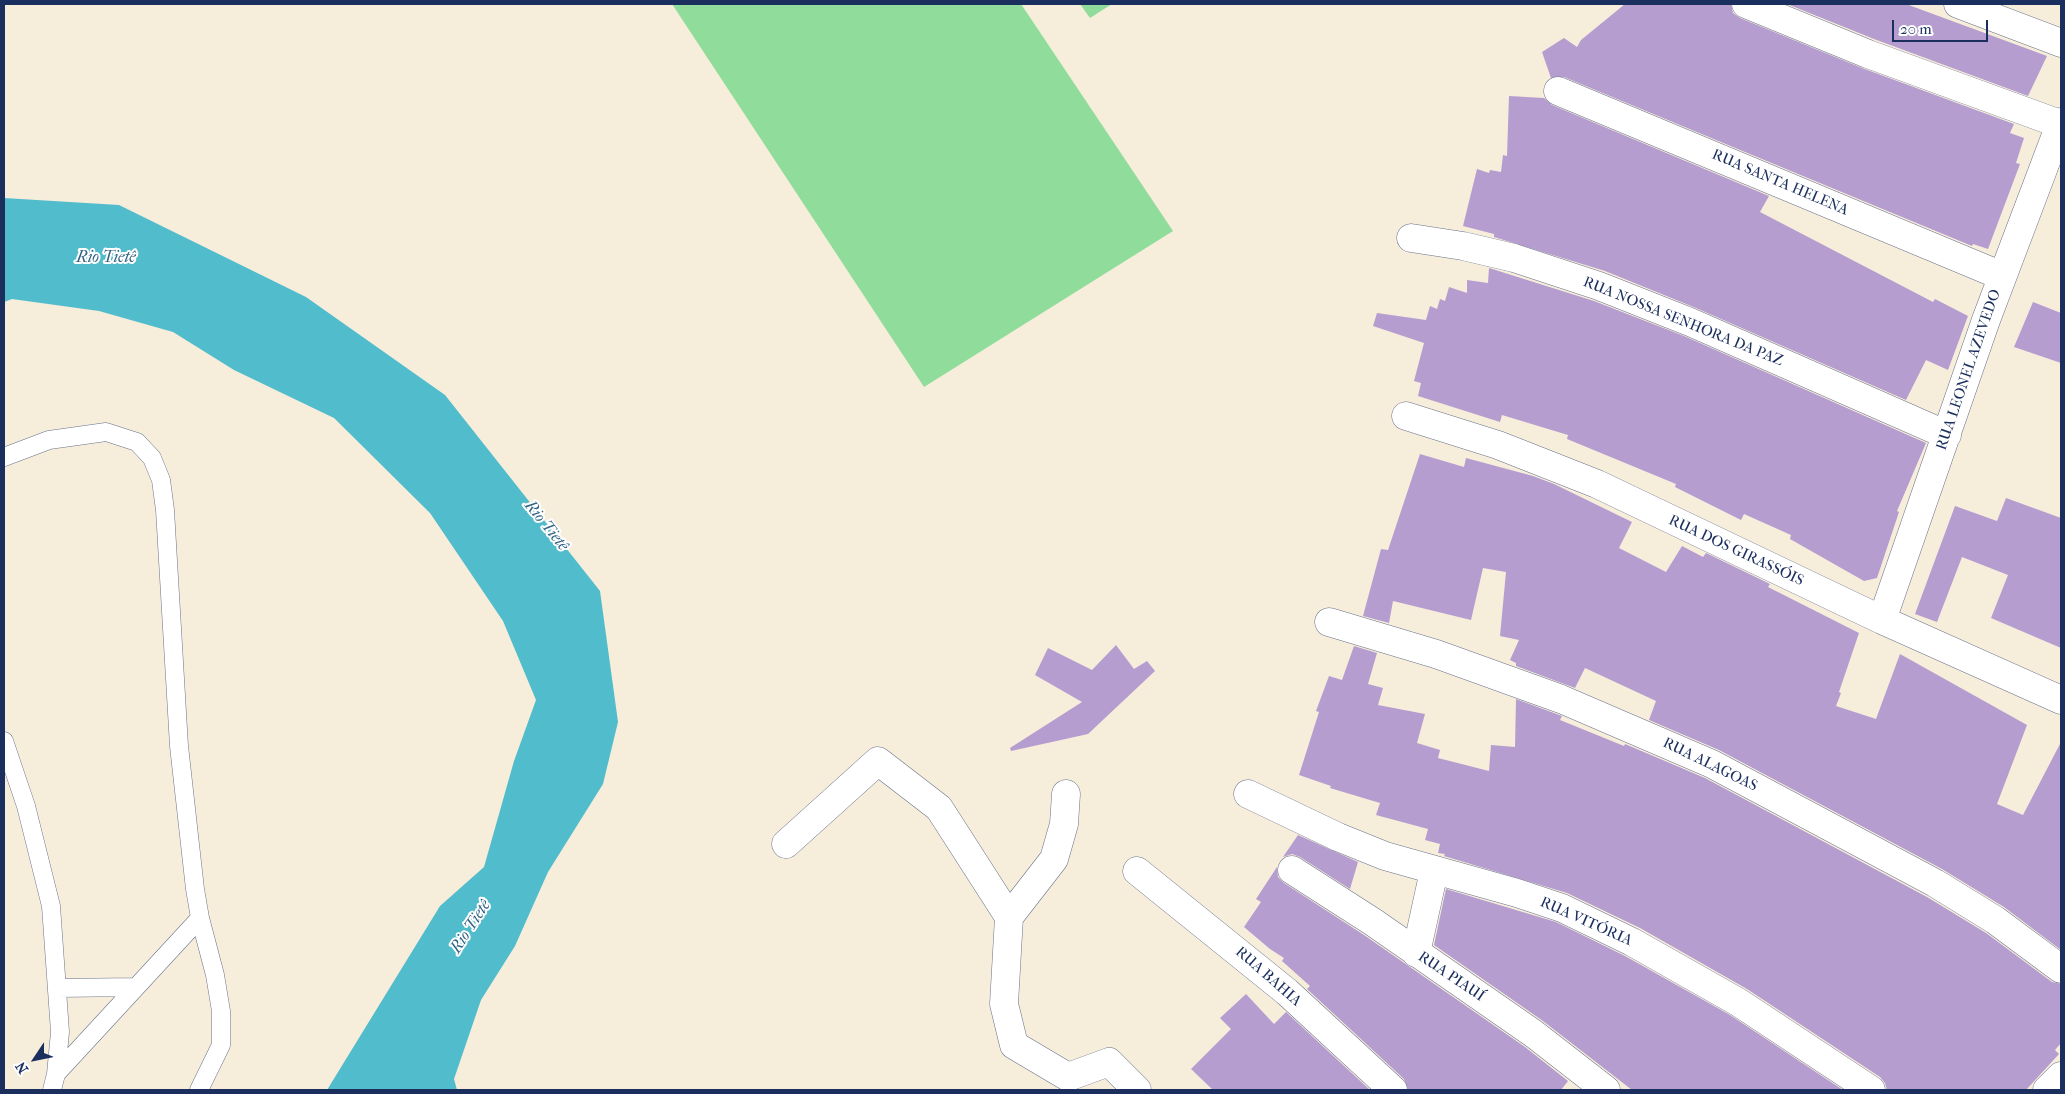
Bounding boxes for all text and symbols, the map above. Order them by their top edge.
scale bar [1895,10,1991,42]
text: 20 m [1900,20,1932,38]
street label: RUA SANTA HELENA [1709,146,1851,220]
water label: Rio Tietê [76,248,136,268]
street label: RUA NOSSA SENHORA DA PAZ [1580,273,1786,371]
street label: RUA LEONEL AZEVEDO [1933,287,2005,453]
water label: Rio Tietê [520,497,572,555]
street label: RUA DOS GIRASSÓIS [1666,512,1806,590]
street label: RUA ALAGOAS [1660,734,1760,796]
street label: RUA VITÓRIA [1537,894,1635,950]
water label: Rio Tietê [447,897,495,957]
street label: RUA BAHIA [1231,943,1305,1011]
street label: RUA PIAUÍ [1414,948,1488,1006]
north arrow [10,1034,60,1084]
text: N [12,1059,32,1077]

